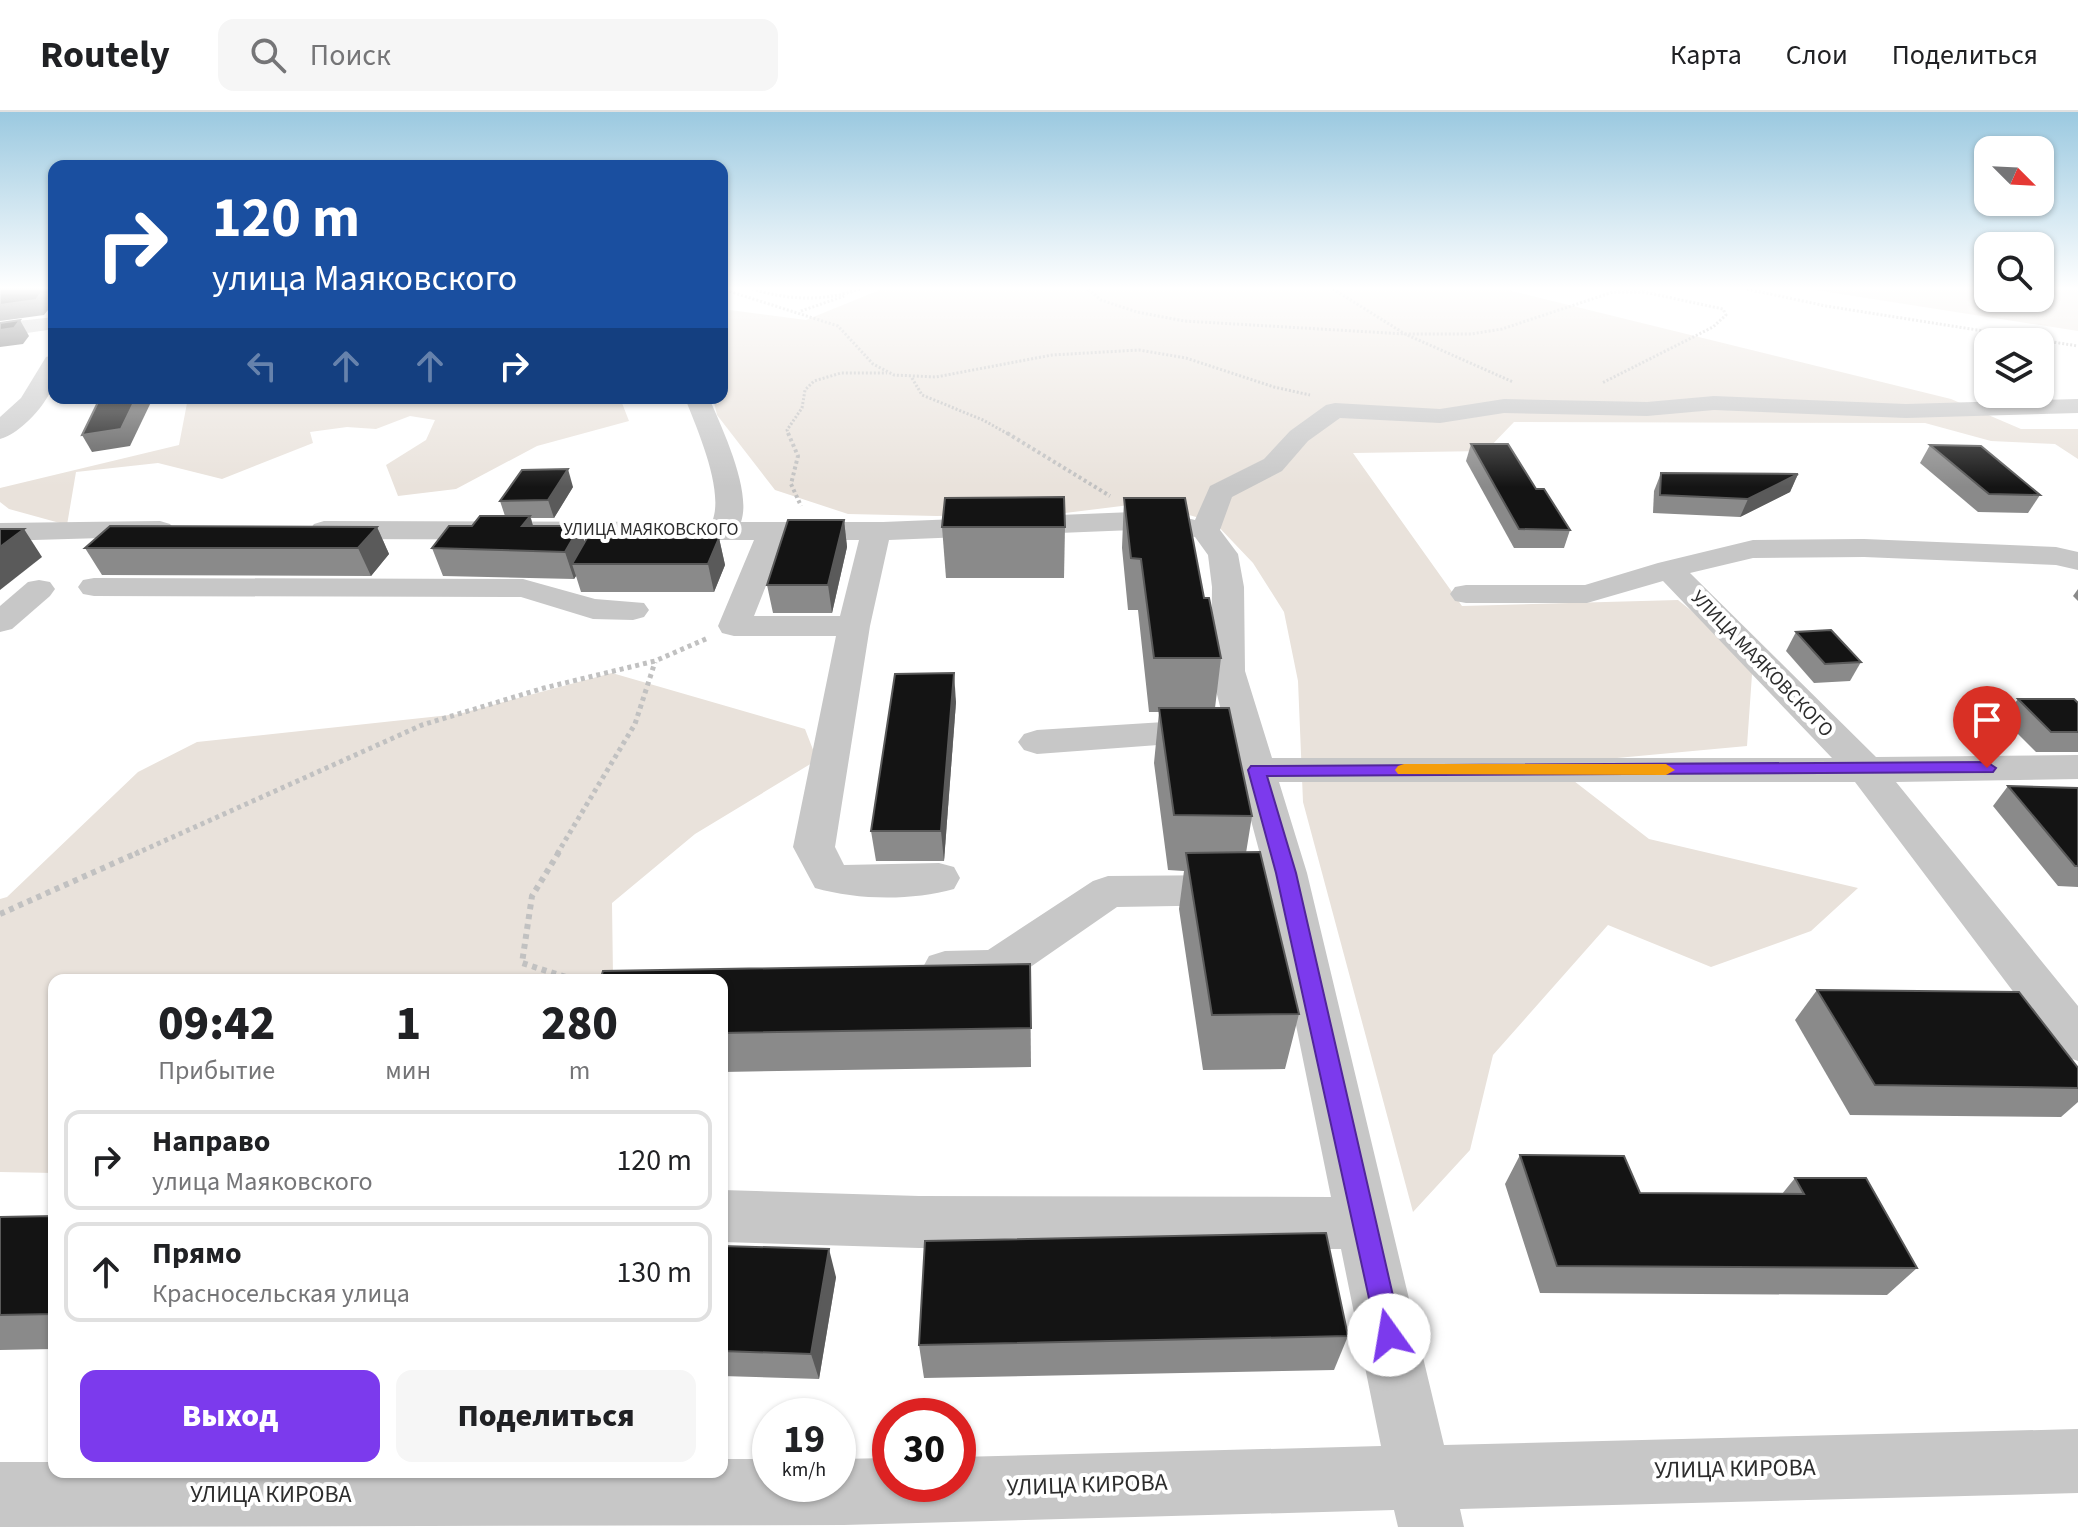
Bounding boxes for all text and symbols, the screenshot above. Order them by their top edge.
search box [218,19,778,91]
text: Routely [40,28,170,82]
icon: search [246,33,290,77]
text: Поиск [310,34,391,77]
text: Карта [1670,35,1742,75]
text: Слои [1786,35,1848,75]
text: Поделиться [1892,35,2038,75]
north arrow [1974,136,2054,216]
map controls [1974,136,2054,408]
text: 120 m [212,179,360,258]
icon: right [80,192,184,296]
button: search [1974,232,2054,312]
text: улица Маяковского [212,253,517,304]
button: layers [1974,328,2054,408]
icon: left [240,344,284,388]
icon: ahead [324,344,368,388]
icon: ahead [408,344,452,388]
icon: right [492,344,536,388]
street label: УЛИЦА МАЯКОВСКОГО [563,517,739,542]
street label: УЛИЦА МАЯКОВСКОГО [1684,584,1840,744]
pin [1953,686,2021,768]
icon: arrive [1965,698,2009,742]
text: 09:42 [158,990,275,1058]
text: 1 [395,990,421,1058]
text: 280 [541,990,618,1058]
text: Прибытие [158,1052,275,1089]
text: мин [385,1052,431,1089]
text: m [569,1052,590,1089]
text: Направо [152,1120,270,1163]
icon: right [84,1138,128,1182]
text: 120 m [616,1139,692,1182]
text: улица Маяковского [152,1163,373,1200]
text: Прямо [152,1232,242,1275]
icon: ahead [84,1250,128,1294]
text: 130 m [616,1251,692,1294]
text: Красносельская улица [152,1275,410,1312]
position arrow [1347,1293,1431,1377]
button: Выход [80,1370,380,1462]
button: Поделиться [396,1370,696,1462]
speed limit sign: 30 [872,1398,976,1502]
text: 19 [783,1411,825,1468]
street label: УЛИЦА КИРОВА [1654,1450,1816,1488]
text: km/h [782,1456,826,1484]
street label: УЛИЦА КИРОВА [1006,1465,1168,1505]
street label: УЛИЦА КИРОВА [190,1477,352,1512]

